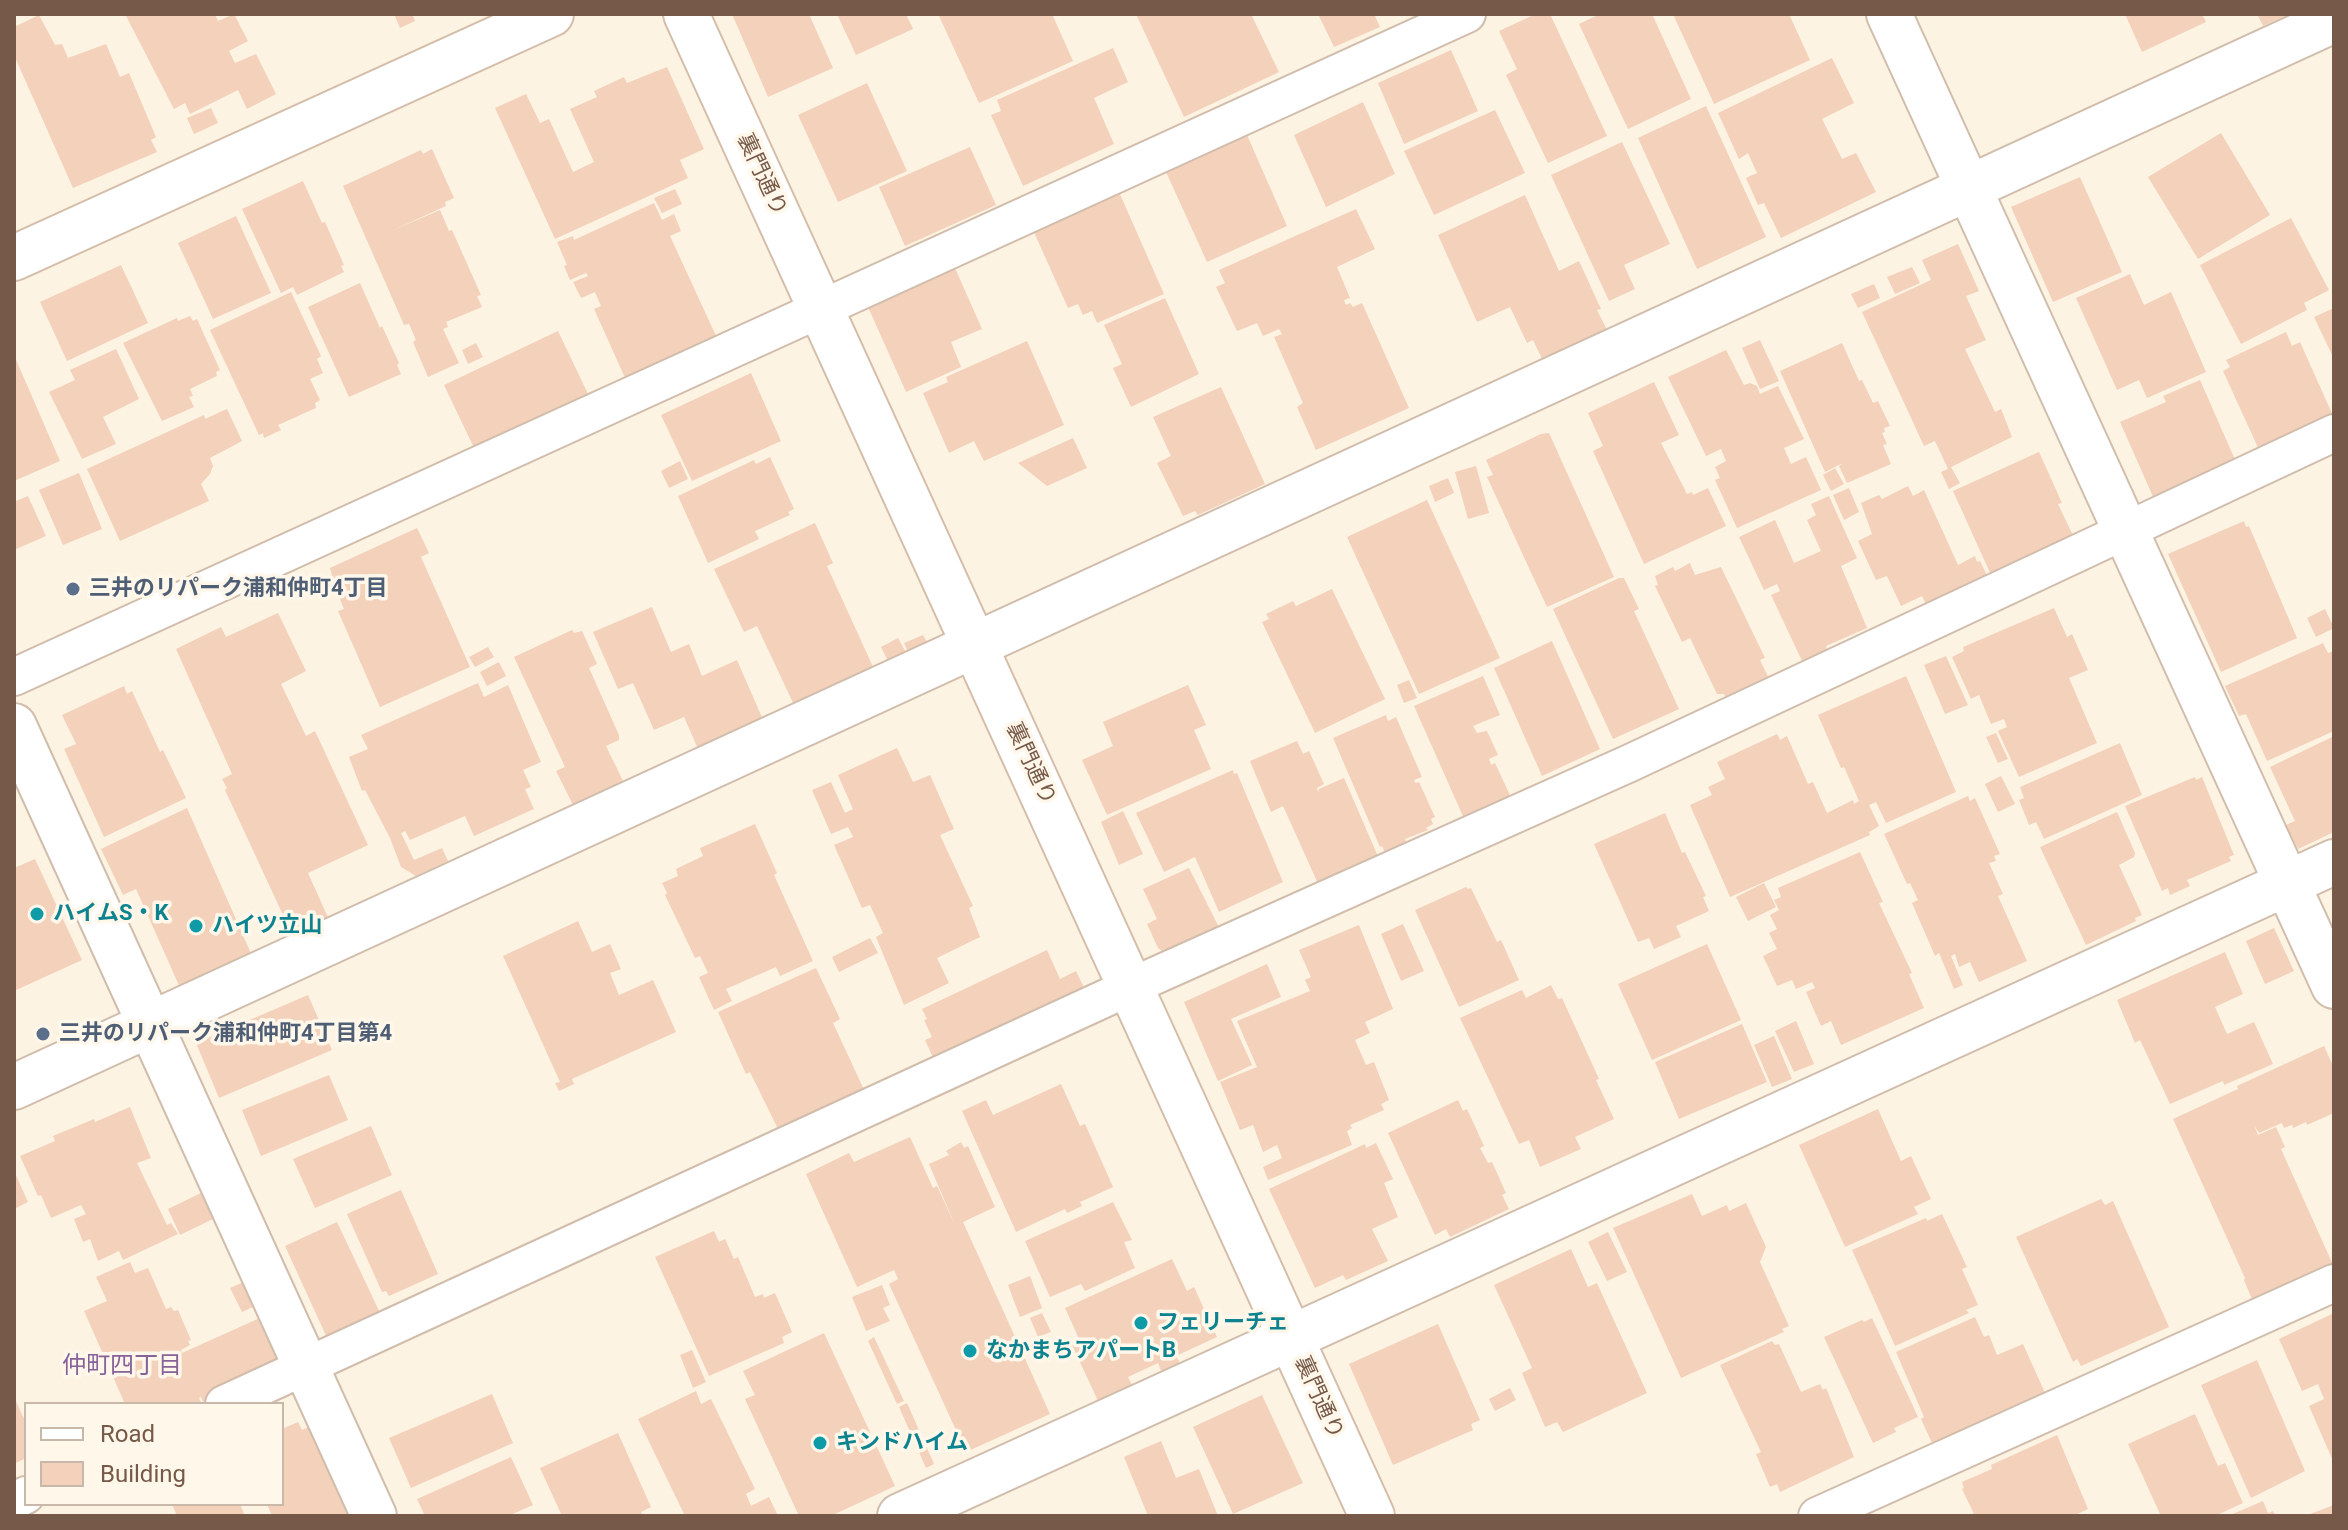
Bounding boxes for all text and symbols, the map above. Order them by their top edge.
street label: 裏門通り [730,130,792,220]
place label: 三井のリパーク浦和仲町4丁目 [89,576,388,602]
marker: 三井のリパーク浦和仲町4丁目 [64,580,82,598]
street label: 裏門通り [999,719,1061,809]
place label: ハイムS・K [53,901,169,927]
marker: ハイムS・K [28,905,46,923]
place label: ハイツ立山 [212,913,322,939]
marker: ハイツ立山 [187,917,205,935]
place label: 三井のリパーク浦和仲町4丁目第4 [59,1021,392,1047]
marker: 三井のリパーク浦和仲町4丁目第4 [34,1025,52,1043]
place label: フェリーチェ [1157,1310,1289,1336]
marker: フェリーチェ [1132,1314,1150,1332]
place label: なかまちアパートB [986,1338,1176,1364]
marker: なかまちアパートB [961,1342,979,1360]
street label: 裏門通り [1288,1352,1348,1444]
district label: 仲町四丁目 [62,1353,182,1381]
legend [24,1402,284,1506]
text: Road [100,1420,155,1448]
place label: キンドハイム [836,1430,968,1456]
marker: キンドハイム [811,1434,829,1452]
text: Building [100,1460,186,1488]

